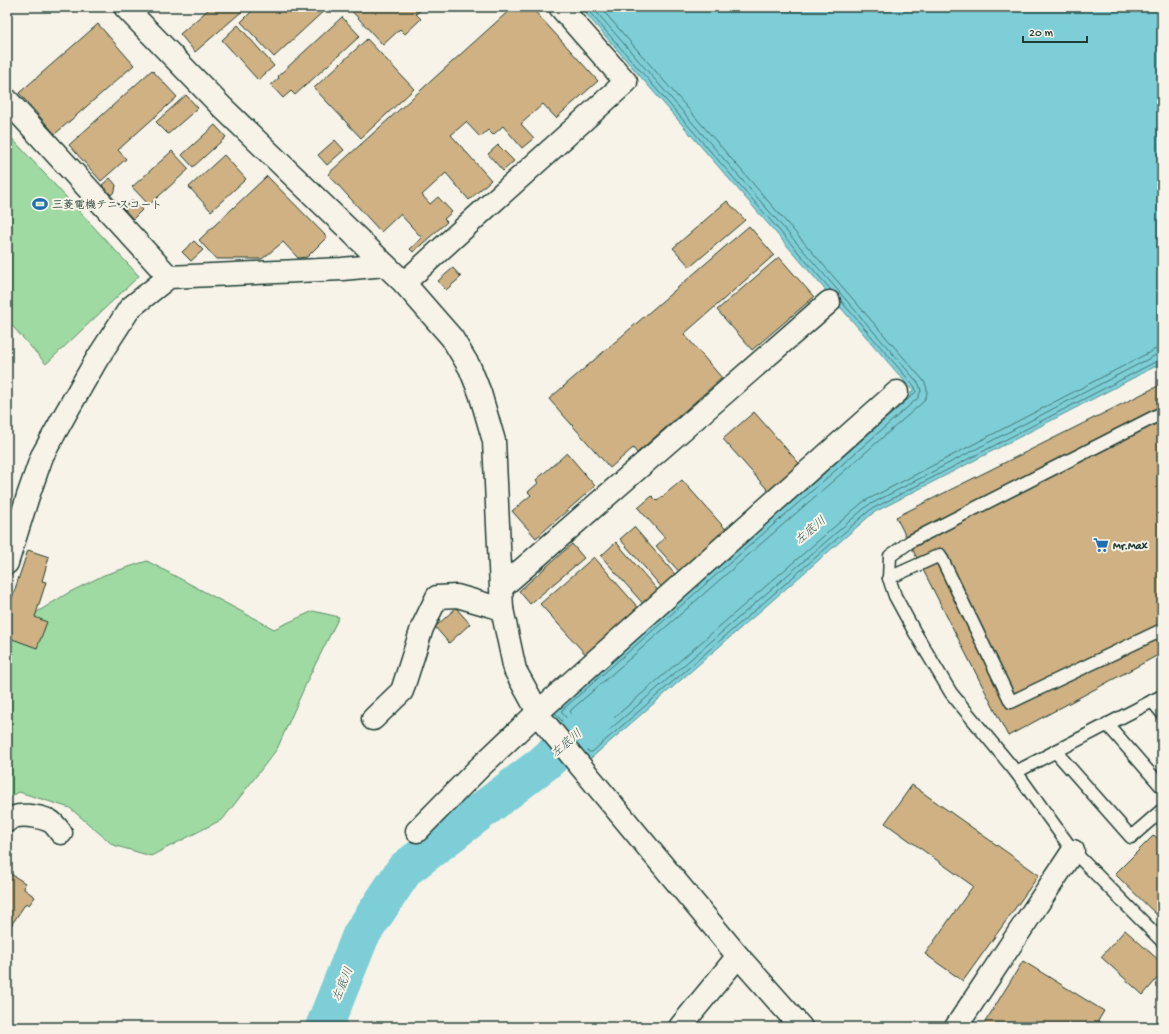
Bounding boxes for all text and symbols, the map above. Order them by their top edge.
scale bar [1023,18,1087,44]
text: 20 m [1029,27,1054,41]
sports icon: 三菱電機テニスコート [31,195,49,213]
place label: 三菱電機テニスコート [52,199,162,212]
water label: 左底川 [792,514,829,549]
supermarket icon: Mr.Max [1092,536,1110,554]
place label: Mr.Max [1113,541,1148,553]
water label: 左底川 [548,727,585,762]
water label: 左底川 [330,965,357,1004]

